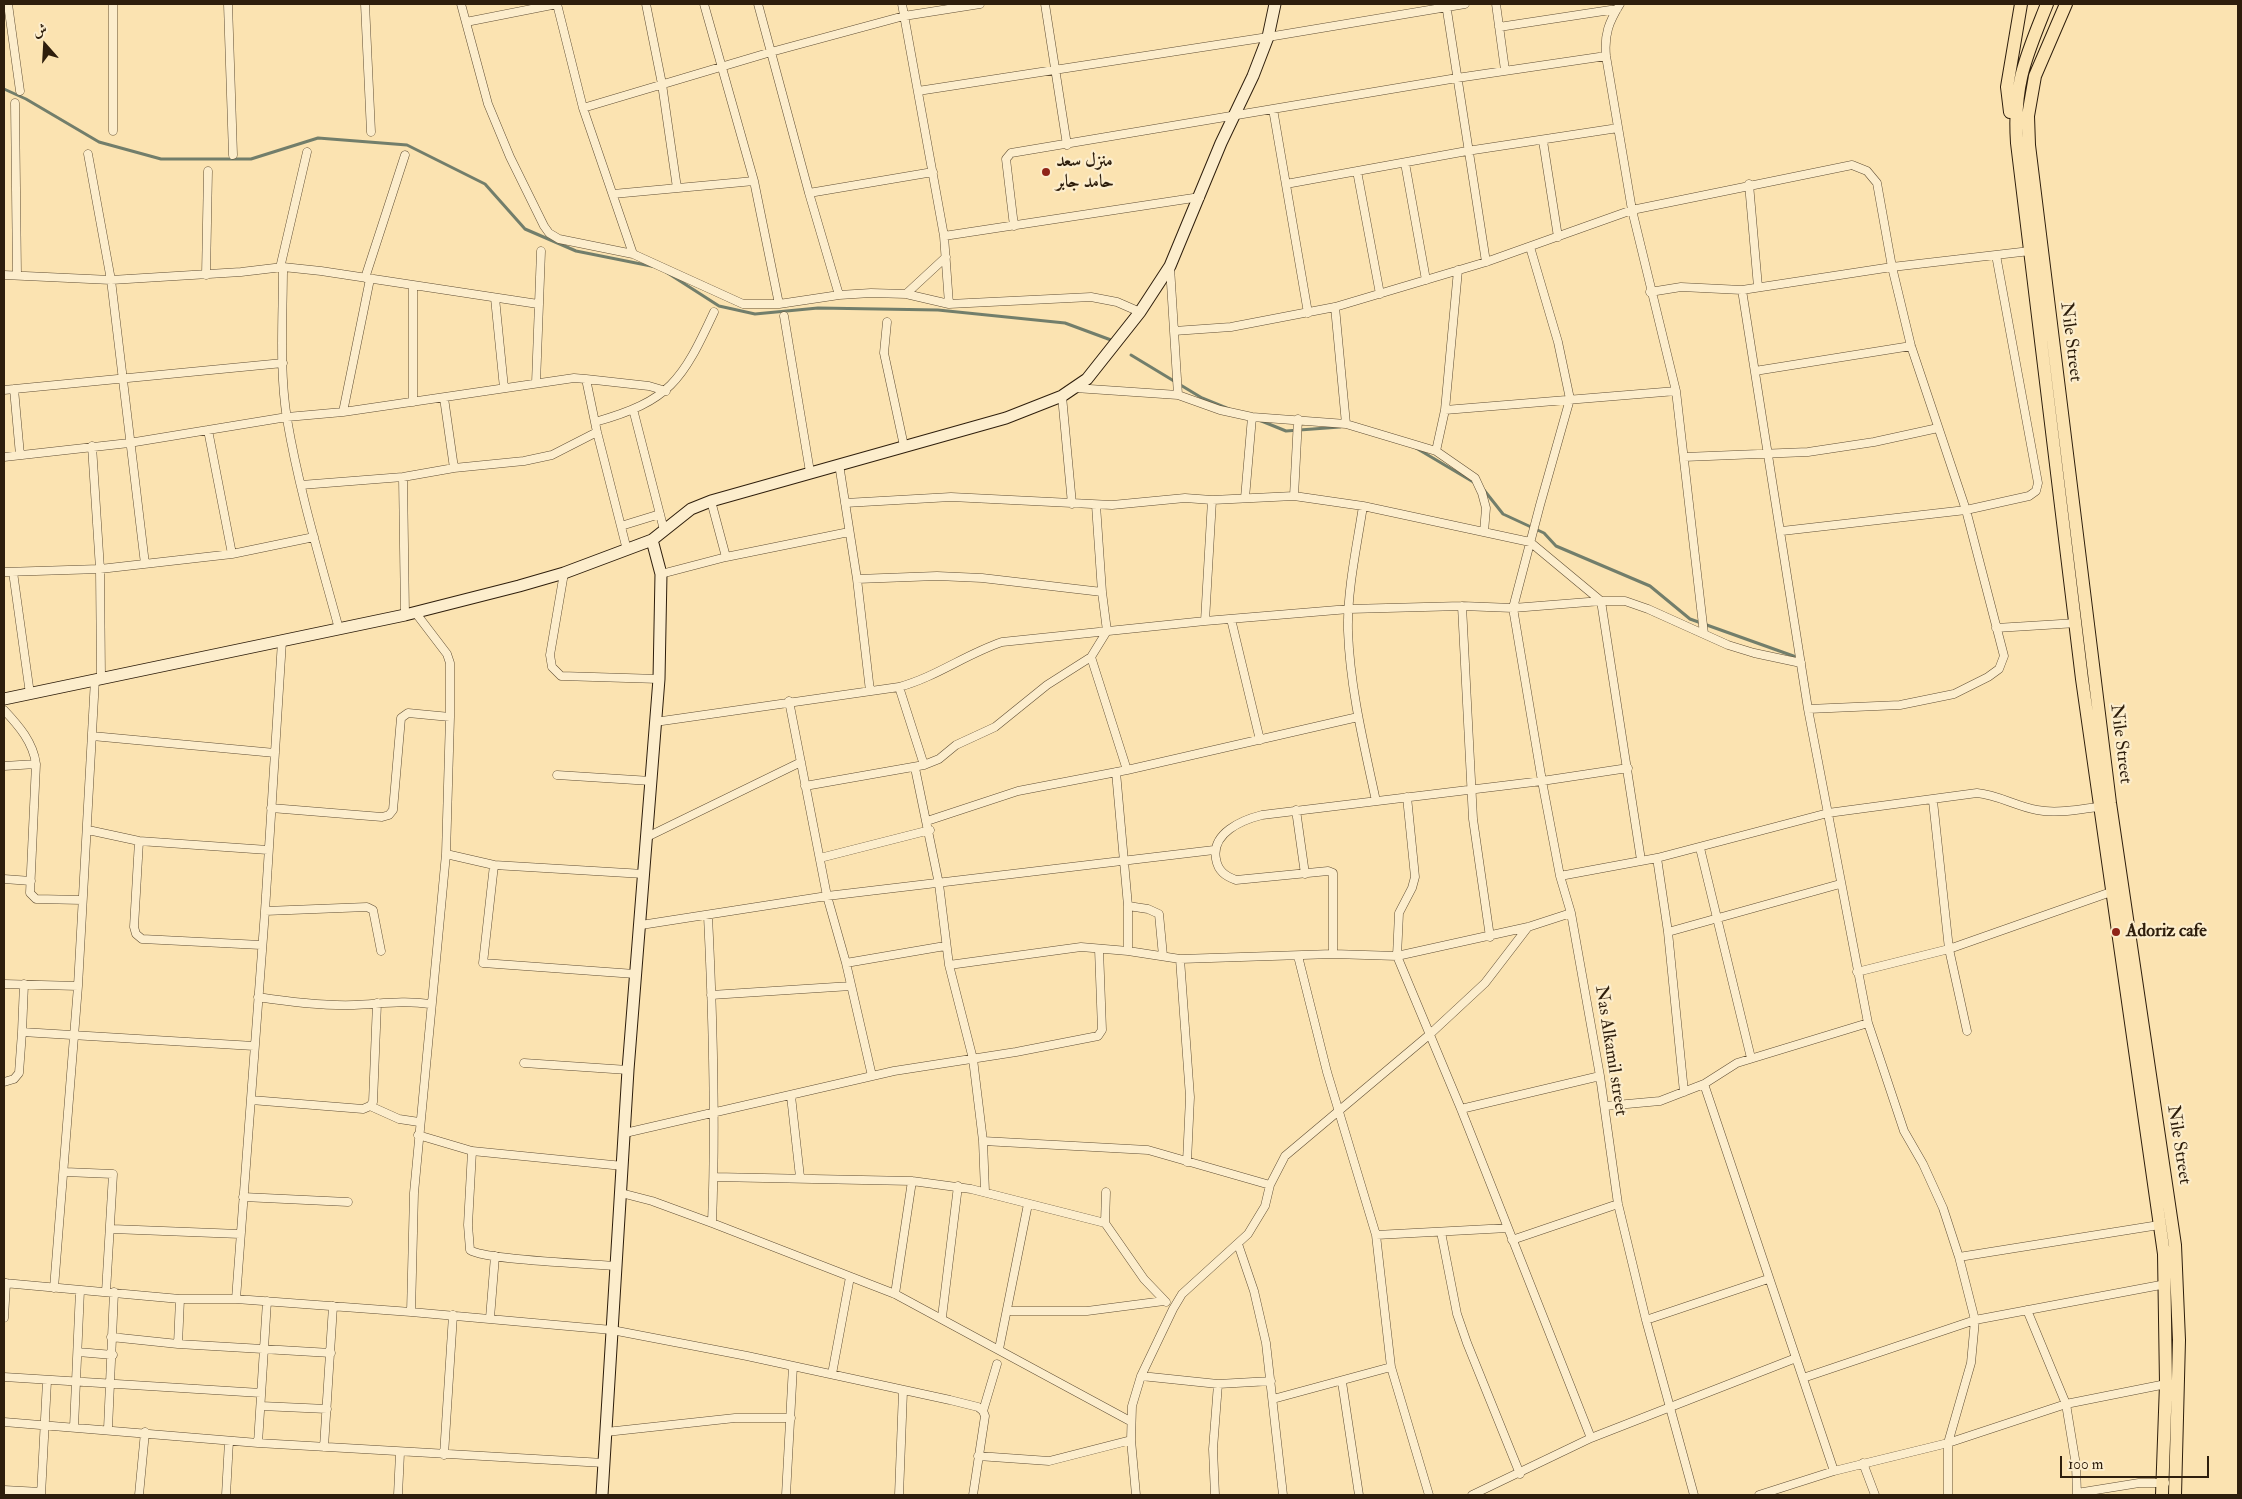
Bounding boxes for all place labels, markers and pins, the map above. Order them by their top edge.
place label: منزل سعد حامد جابر [1056,151,1114,193]
marker: منزل سعد حامد جابر [1040,166,1052,178]
place label: Adoriz cafe [2126,921,2207,943]
marker: Adoriz cafe [2110,926,2122,938]

